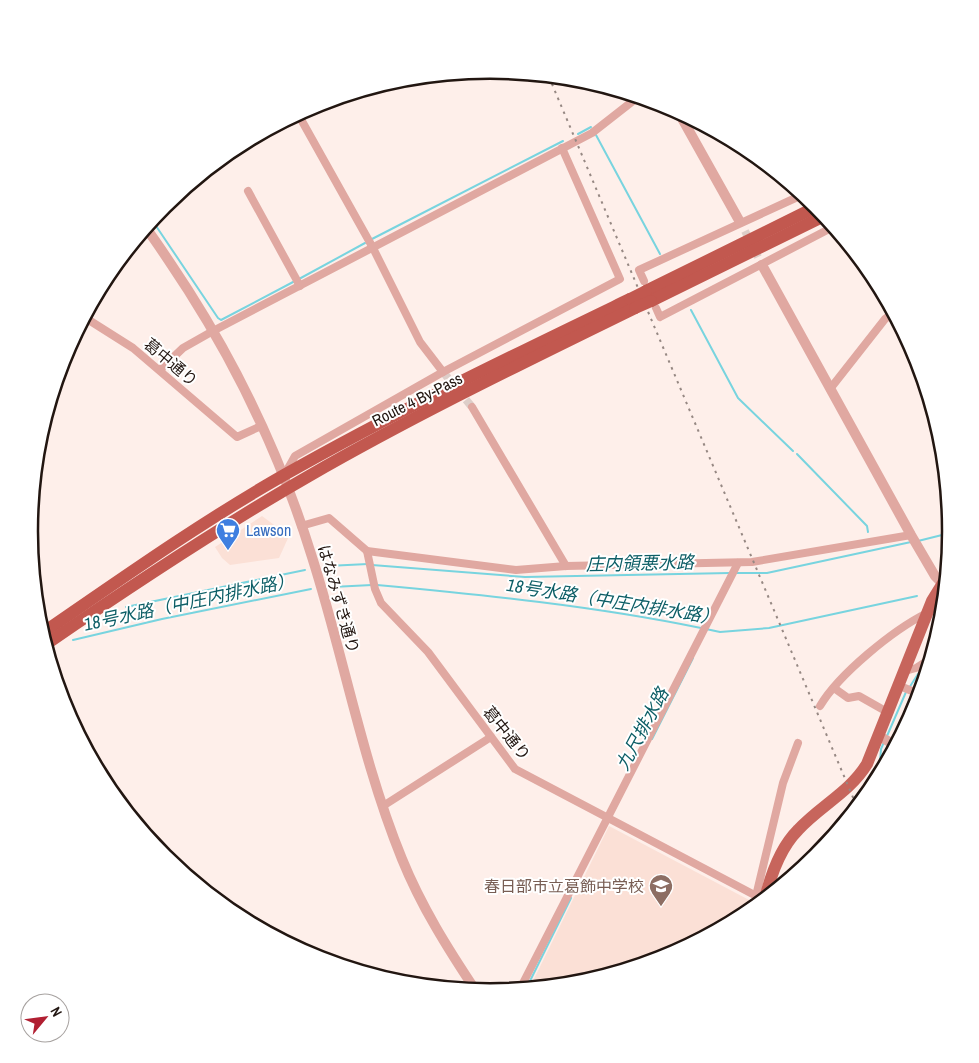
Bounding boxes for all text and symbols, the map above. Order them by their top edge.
street label: 葛中通り [139,333,203,391]
street label: Route 4 By-Pass [368,367,466,431]
supermarket icon: Lawson [215,517,241,551]
place label: Lawson [246,519,291,541]
street label: はなみずき通り [313,542,365,656]
water label: 庄内領悪水路 [586,550,696,576]
water label: 18号水路（中庄内排水路） [82,567,296,637]
water label: 18号水路（中庄内排水路） [505,572,721,630]
water label: 九尺排水路 [610,682,675,775]
street label: 葛中通り [478,701,536,765]
school or university icon: 春日部市立葛飾中学校 [648,873,674,907]
place label: 春日部市立葛飾中学校 [484,875,644,897]
north arrow [20,993,70,1043]
text: N [46,1004,66,1020]

